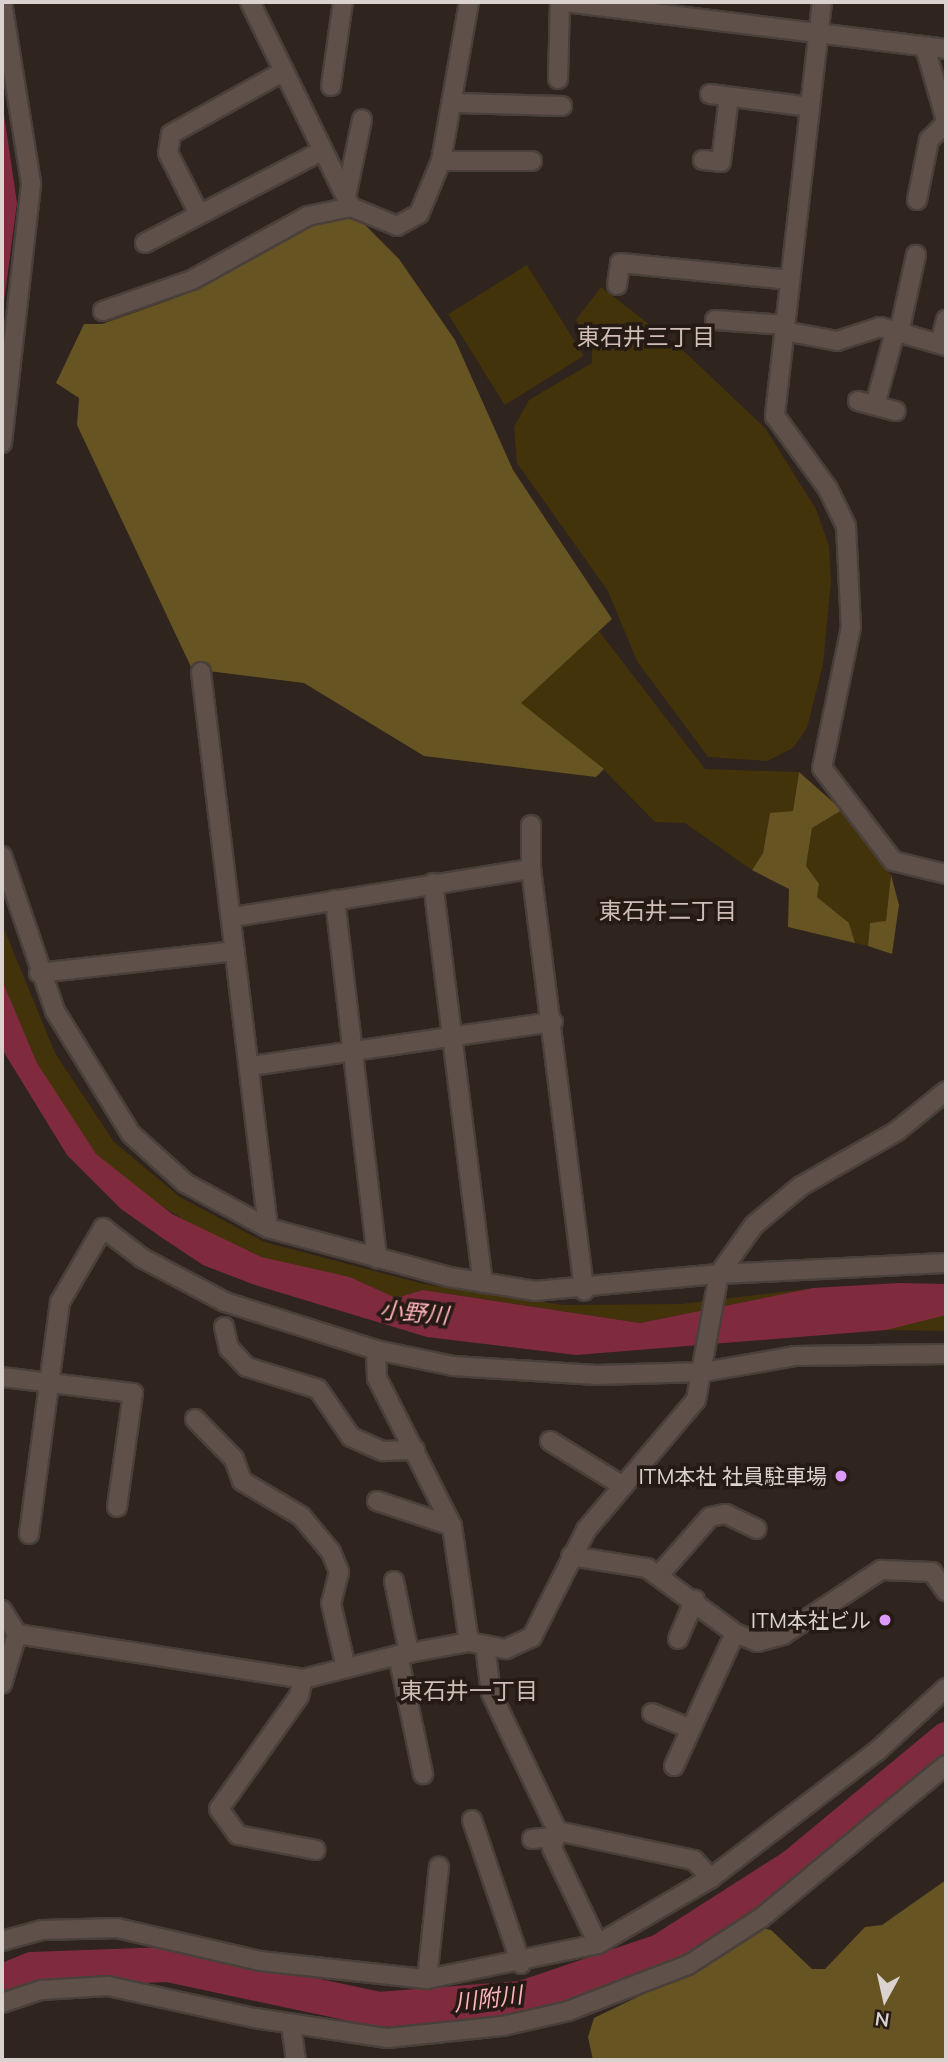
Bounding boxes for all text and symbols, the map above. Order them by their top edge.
district label: 東石井三丁目 [577,323,715,351]
district label: 東石井二丁目 [599,897,737,925]
water label: 小野川 [378,1296,450,1330]
place label: ITM本社 社員駐車場 [638,1463,827,1489]
marker: ITM本社 社員駐車場 [833,1468,849,1484]
place label: ITM本社ビル [751,1607,871,1633]
marker: ITM本社ビル [877,1612,893,1628]
district label: 東石井一丁目 [400,1677,538,1705]
north arrow [850,1964,920,2034]
water label: 川附川 [452,1981,524,2017]
text: N [873,2007,891,2033]

